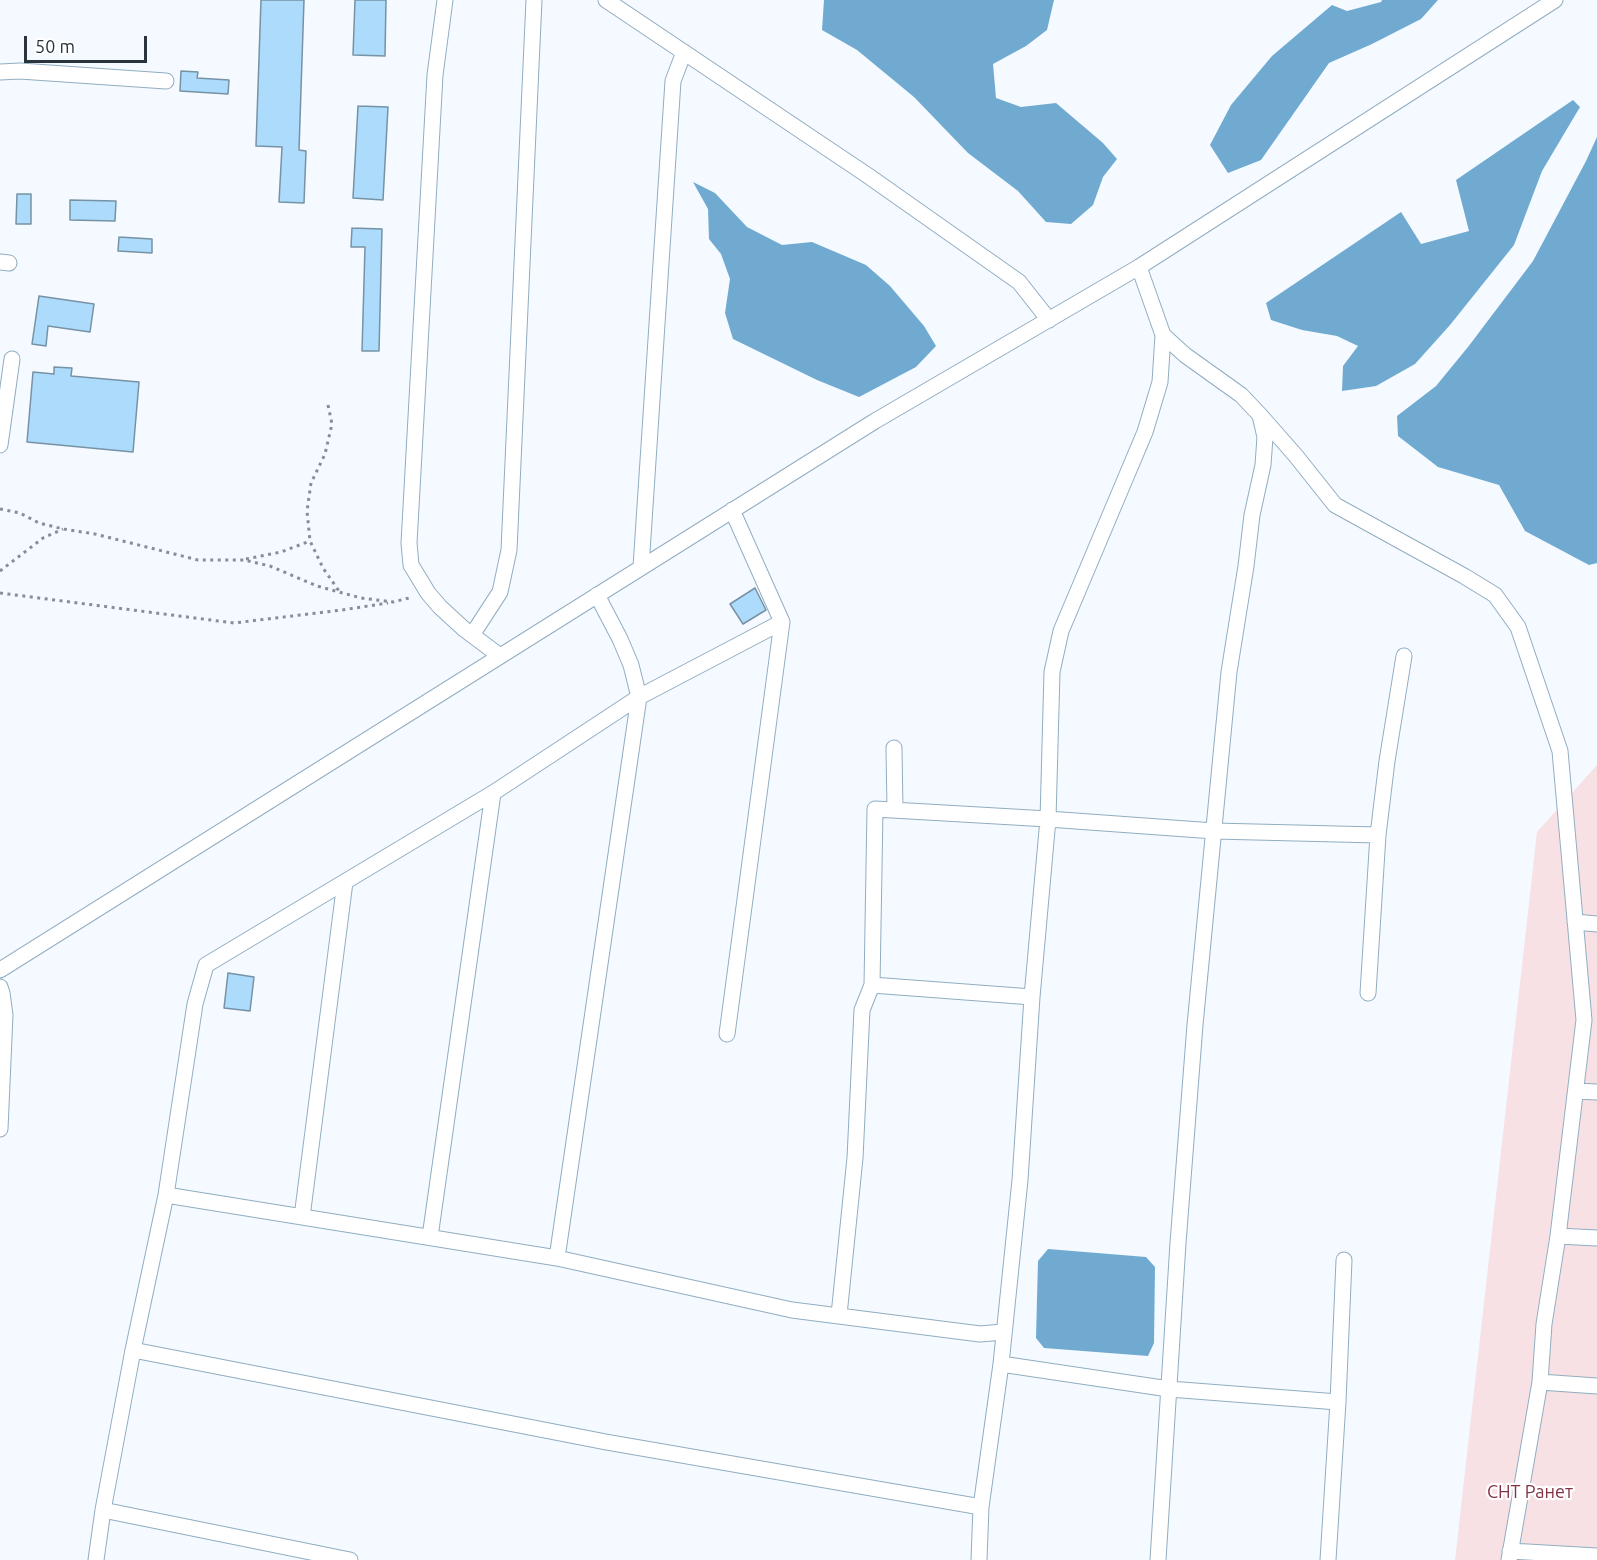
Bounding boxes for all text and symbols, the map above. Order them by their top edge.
scale bar [27,24,150,62]
text: 50 m [35,36,75,56]
park label: СНТ Ранет [1487,1481,1573,1503]

